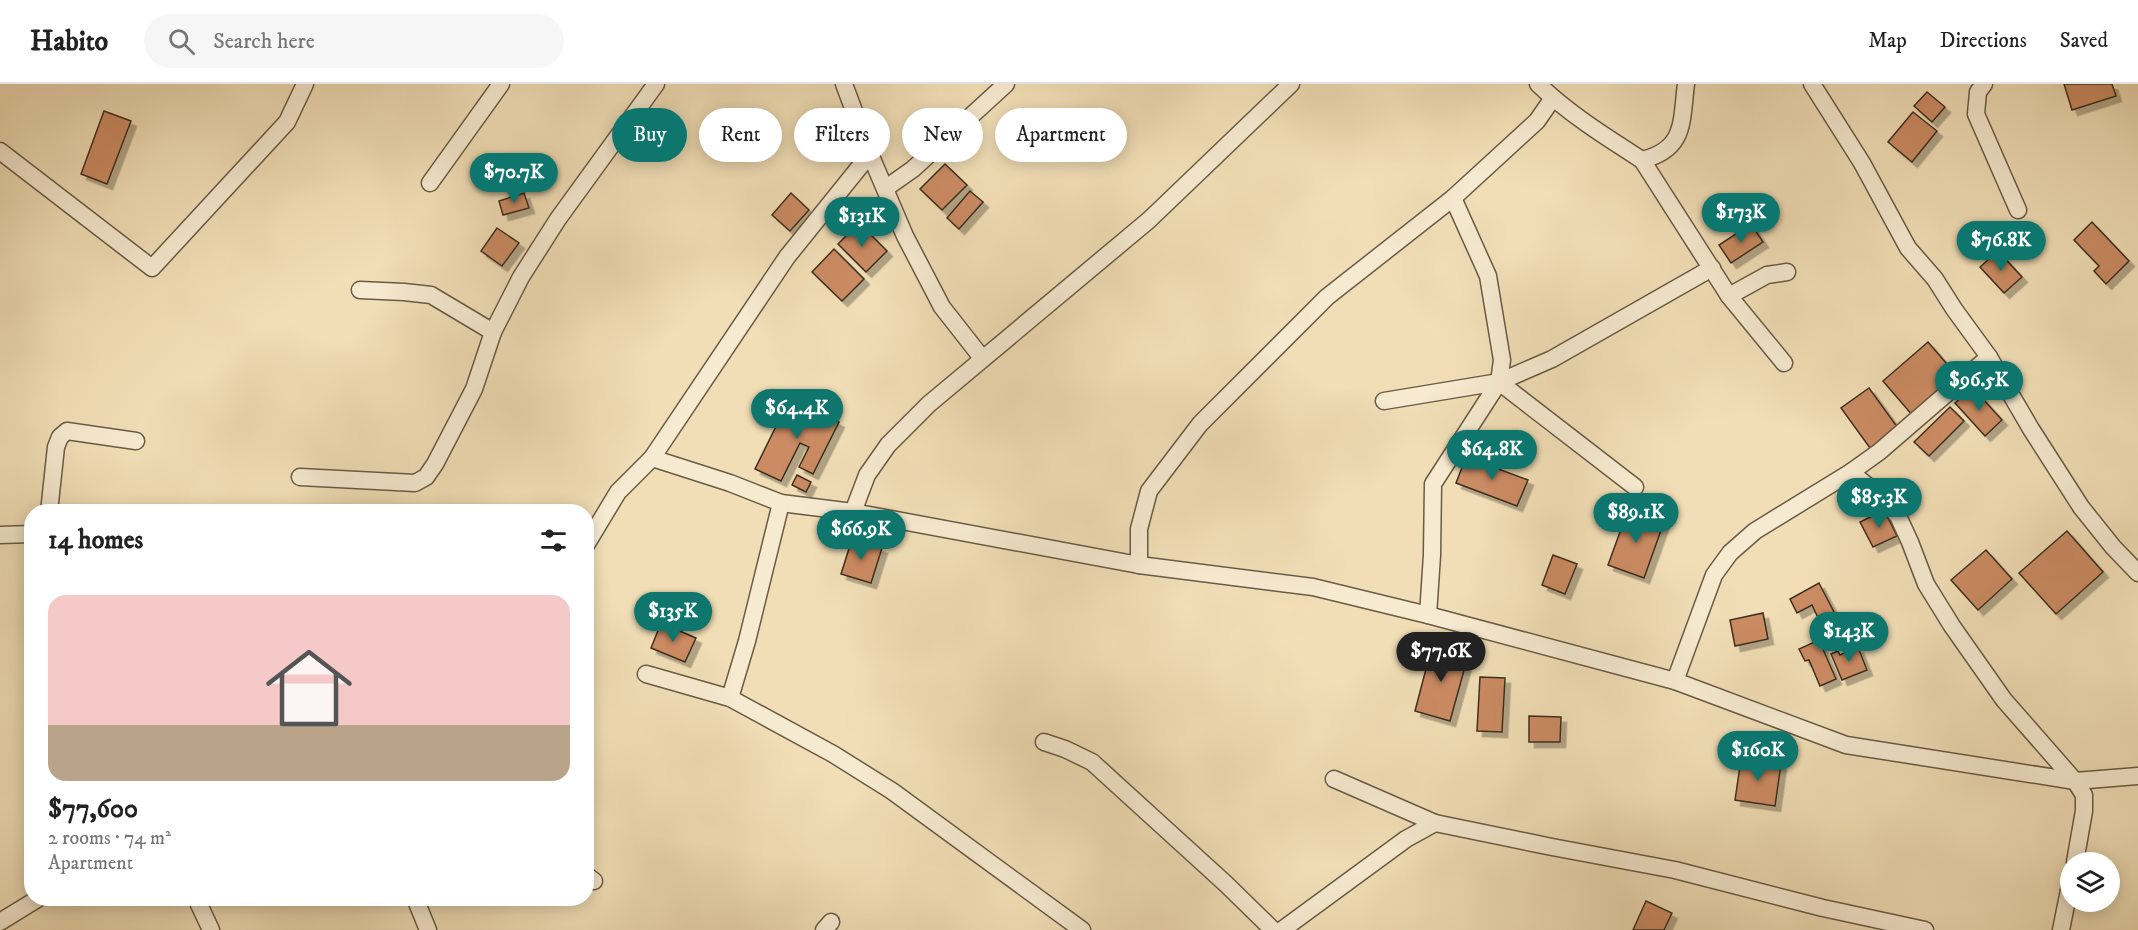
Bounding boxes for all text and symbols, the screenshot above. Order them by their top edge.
search box [144,14,564,68]
text: Habito [30,24,108,59]
icon: search [165,25,198,58]
text: Search here [213,28,315,55]
text: Map [1868,28,1907,54]
text: Directions [1940,28,2027,54]
text: Saved [2060,28,2108,54]
chip: Buy [612,108,687,162]
chip: Rent [699,108,782,162]
chip: Filters [794,108,890,162]
chip: New [902,108,983,162]
chip: Apartment [995,108,1127,162]
pin: $70.7K [465,153,563,204]
text: $70.7K [484,160,544,185]
pin: $173K [1699,193,1783,244]
pin: $131K [820,197,904,248]
text: $173K [1716,200,1766,225]
text: $131K [838,204,886,229]
pin: $76.8K [1952,221,2050,272]
text: $76.8K [1971,228,2031,253]
pin: $96.5K [1930,361,2028,412]
text: $96.5K [1949,368,2009,393]
pin: $64.4K [748,389,846,440]
text: $64.4K [765,396,829,421]
pin: $64.8K [1443,430,1541,481]
text: $64.8K [1461,437,1523,462]
pin: $85.3K [1830,478,1928,529]
text: $85.3K [1851,485,1907,510]
pin: $89.1K [1587,493,1685,544]
text: $89.1K [1607,500,1665,525]
pin: $66.9K [812,510,910,561]
text: $66.9K [831,517,891,542]
text: 14 homes [48,524,143,557]
icon: filters [537,524,570,557]
pin: $135K [631,592,715,643]
text: $135K [648,599,698,624]
pin: $143K [1807,612,1891,663]
text: $143K [1823,619,1875,644]
pin: $77.6K [1392,632,1490,683]
icon: home [255,634,363,742]
text: $77.6K [1410,639,1472,664]
pin: $160K [1716,731,1800,782]
text: $160K [1731,738,1785,763]
text: $77,600 [48,793,138,826]
text: 2 rooms · 74 m² [48,826,171,851]
text: Apartment [48,851,133,876]
map controls [2060,852,2120,912]
button: layers [2060,852,2120,912]

